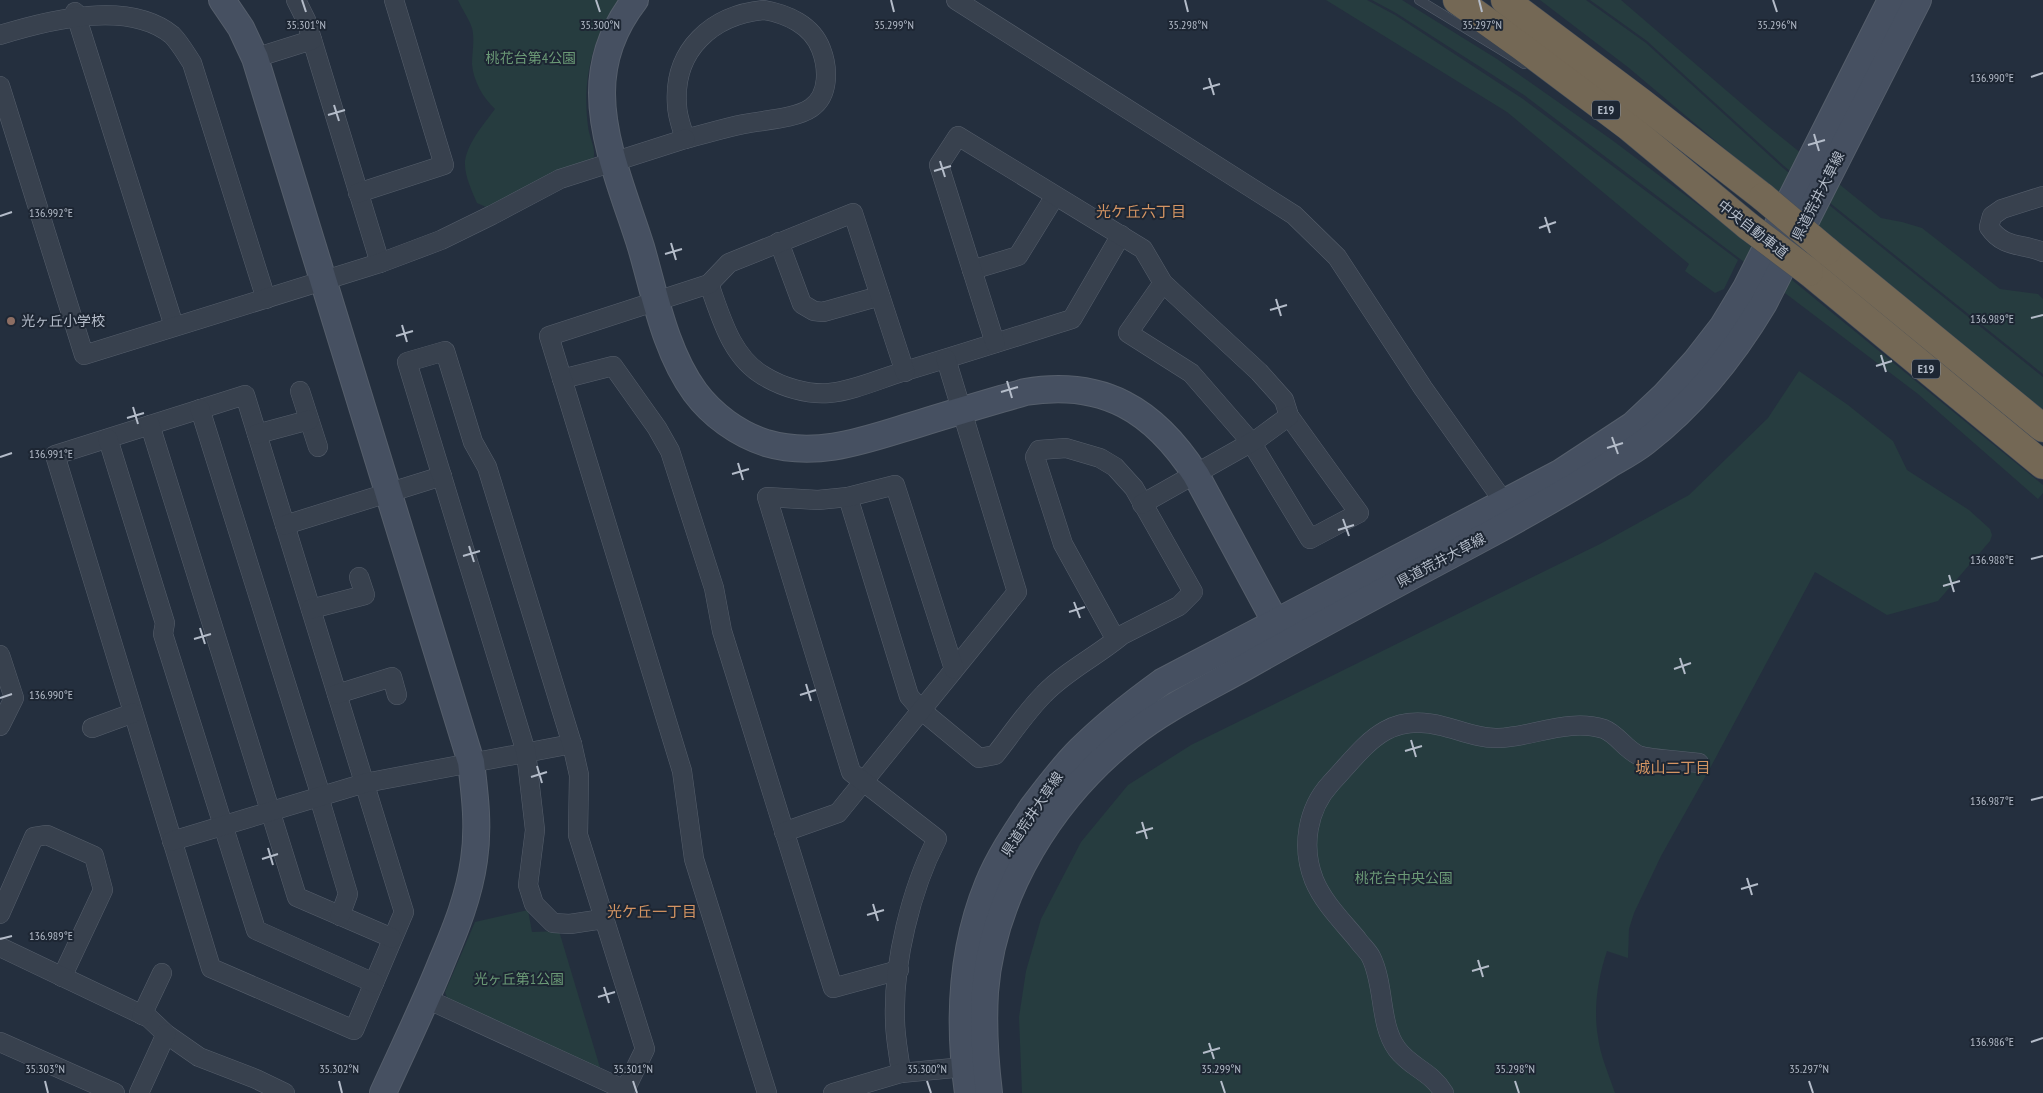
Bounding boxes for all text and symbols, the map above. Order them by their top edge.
text: 35.301°N [286,17,326,32]
text: 35.300°N [580,17,620,32]
text: 35.299°N [874,17,914,32]
text: 35.298°N [1168,17,1208,32]
text: 35.297°N [1462,17,1502,32]
text: 35.296°N [1757,17,1797,32]
park label: 桃花台第4公園 [486,49,576,67]
text: 136.990°E [1970,70,2014,85]
road number: E19 [1592,100,1620,120]
street label: 県道荒井大草線 [1788,148,1848,244]
street label: 中央自動車道 [1714,196,1792,262]
district label: 光ケ丘六丁目 [1096,202,1186,221]
text: 136.992°E [29,205,73,220]
text: 136.989°E [1970,311,2014,326]
place label: 光ヶ丘小学校 [21,312,105,330]
marker: 光ヶ丘小学校 [5,315,17,327]
road number: E19 [1912,359,1940,378]
text: 136.991°E [29,446,73,461]
street label: 県道荒井大草線 [1394,529,1488,591]
text: 136.988°E [1970,552,2014,567]
text: 136.990°E [29,687,73,702]
district label: 城山二丁目 [1635,758,1711,777]
street label: 県道荒井大草線 [997,768,1067,860]
text: 136.987°E [1970,793,2014,808]
park label: 桃花台中央公園 [1355,869,1453,887]
district label: 光ケ丘一丁目 [607,902,697,921]
text: 136.989°E [29,928,73,943]
park label: 光ヶ丘第1公園 [474,970,564,988]
text: 136.986°E [1970,1034,2014,1049]
text: 35.303°N [25,1061,65,1076]
text: 35.302°N [319,1061,359,1076]
text: 35.301°N [613,1061,653,1076]
text: 35.300°N [907,1061,947,1076]
text: 35.299°N [1201,1061,1241,1076]
text: 35.298°N [1495,1061,1535,1076]
text: 35.297°N [1789,1061,1829,1076]

